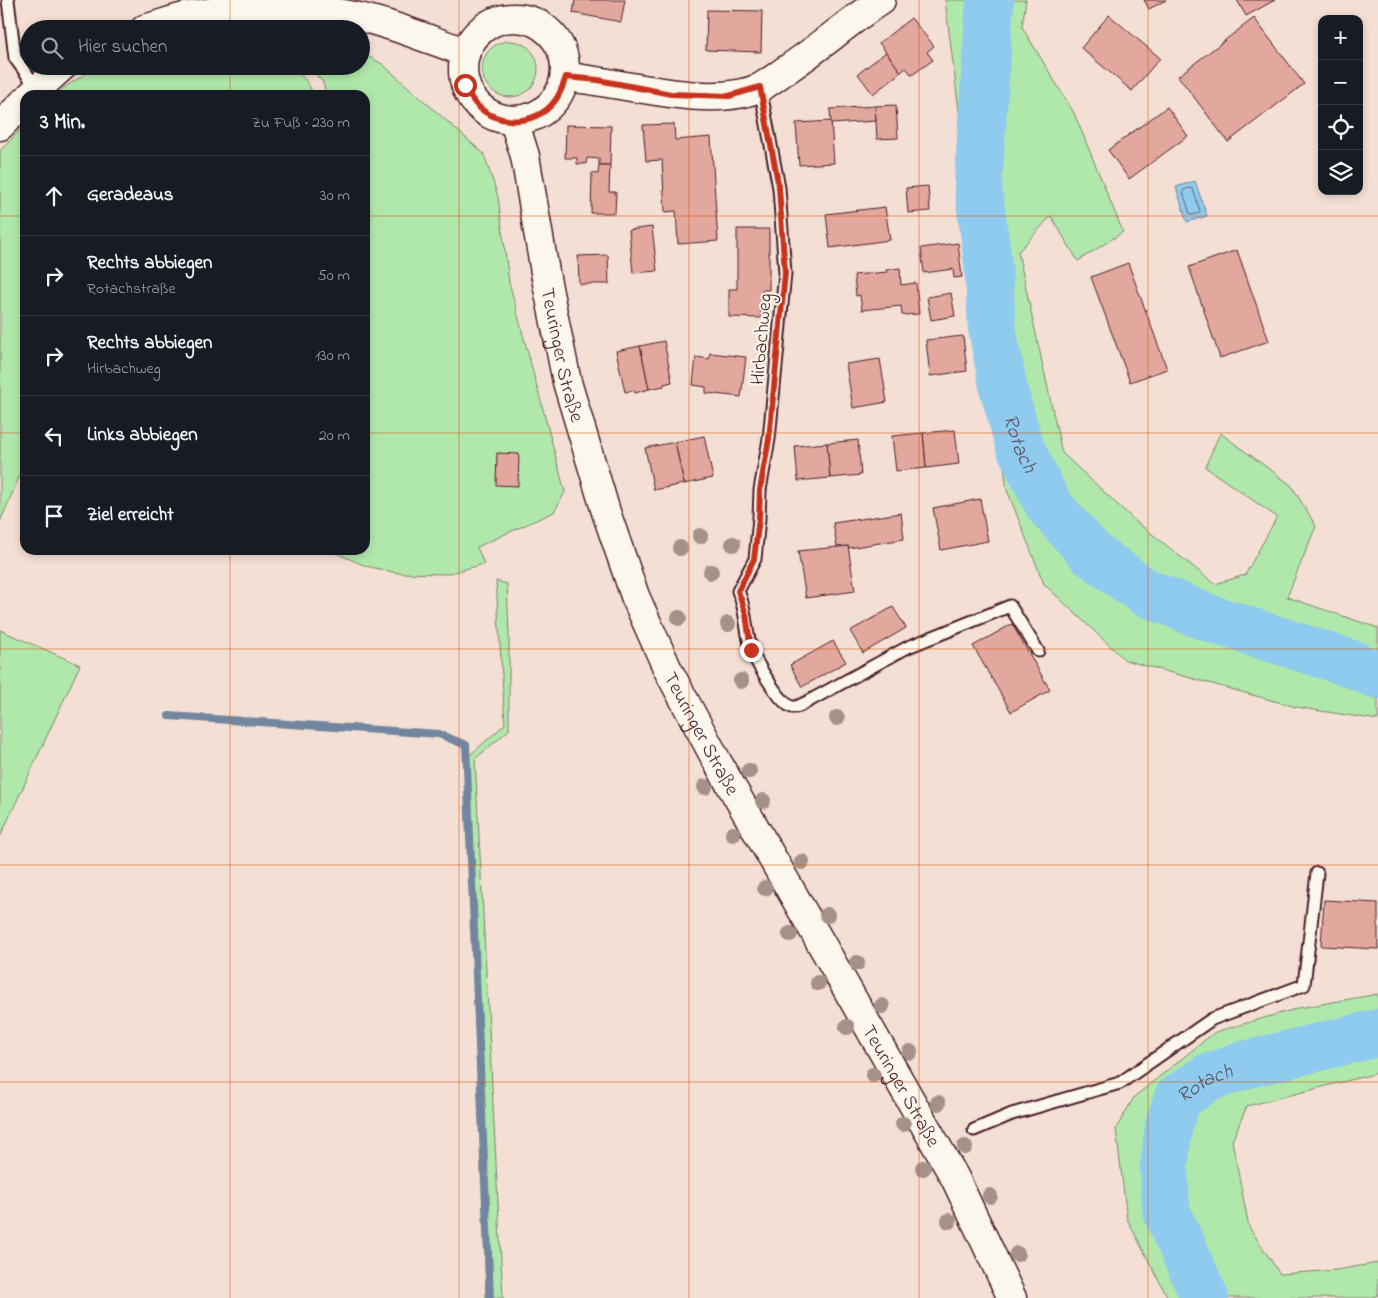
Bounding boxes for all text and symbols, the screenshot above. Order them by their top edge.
map controls [1318,15,1363,195]
button: + [1318,15,1363,60]
search box [20,20,370,75]
icon: search [38,34,66,62]
text: Hier suchen [78,34,167,61]
button: − [1318,60,1363,105]
route start [454,74,477,97]
button: locate [1318,105,1363,150]
text: 3 Min. [40,108,85,138]
text: Zu Fuß · 230 m [252,111,350,135]
button: layers [1318,150,1363,195]
icon: ahead [40,182,68,210]
text: Geradeaus [87,182,174,209]
text: 30 m [320,184,350,208]
text: Rechts abbiegen [87,250,212,277]
icon: right [40,262,68,290]
text: 50 m [318,264,350,288]
text: Rotachstraße [87,277,176,301]
street label: Teuringer Straße [531,286,590,426]
street label: Hirbachweg [744,292,782,387]
text: Rechts abbiegen [87,330,212,357]
icon: right [40,342,68,370]
text: 130 m [315,344,350,368]
text: Hirbachweg [87,357,161,381]
water label: Rotach [994,411,1044,479]
icon: left [40,422,68,450]
text: Links abbiegen [87,422,198,449]
text: 20 m [319,424,350,448]
icon: arrive [40,502,68,530]
text: Ziel erreicht [87,502,174,529]
route end [740,639,763,662]
street label: Teuringer Straße [655,667,746,801]
street label: Teuringer Straße [853,1020,946,1153]
water label: Rotach [1171,1057,1238,1112]

